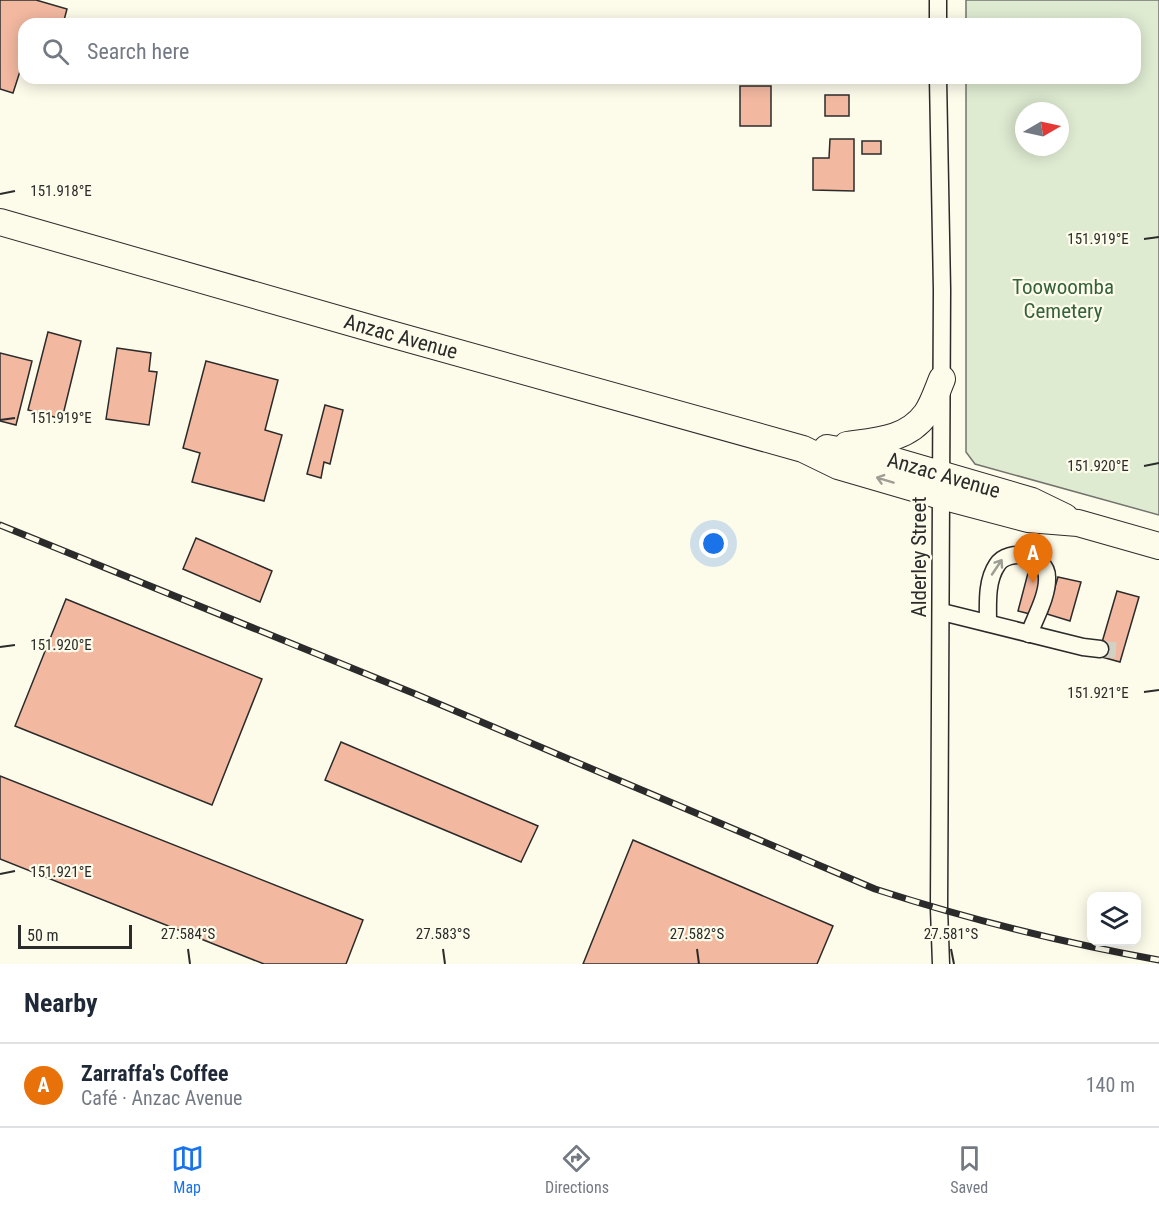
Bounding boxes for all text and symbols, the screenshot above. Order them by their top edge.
search box [18,18,1141,84]
icon: search [39,35,72,68]
text: Search here [87,39,189,64]
north arrow [1015,102,1069,156]
text: 151.918°E [30,182,92,200]
text: 151.919°E [1067,230,1129,248]
park label: Toowoomba Cemetery [1012,275,1114,323]
street label: Anzac Avenue [341,309,460,364]
text: 151.919°E [30,409,92,427]
street label: Anzac Avenue [885,448,1003,503]
text: 151.920°E [1067,457,1129,475]
one-way arrow [876,474,895,485]
street label: Alderley Street [907,497,931,617]
your location [699,529,728,558]
pin: A [1014,534,1052,583]
one-way arrow [991,559,1004,576]
text: 151.920°E [30,636,92,654]
text: 151.921°E [1067,684,1129,702]
text: 151.921°E [30,863,92,881]
map controls [1087,892,1141,946]
button: layers [1087,892,1141,946]
scale bar [18,922,132,950]
text: 27.584°S [161,925,215,943]
text: 27.583°S [416,925,470,943]
text: 27.582°S [670,925,724,943]
text: 27.581°S [924,925,978,943]
text: 50 m [27,926,59,945]
text: Nearby [24,988,98,1018]
text: Zarraffa's Coffee [81,1061,229,1086]
text: A [38,1073,49,1097]
text: 140 m [1086,1073,1135,1097]
text: Café · Anzac Avenue [81,1086,242,1110]
tab: Map [171,1142,204,1197]
tab: Directions [545,1142,609,1197]
tab: Saved [950,1142,988,1197]

